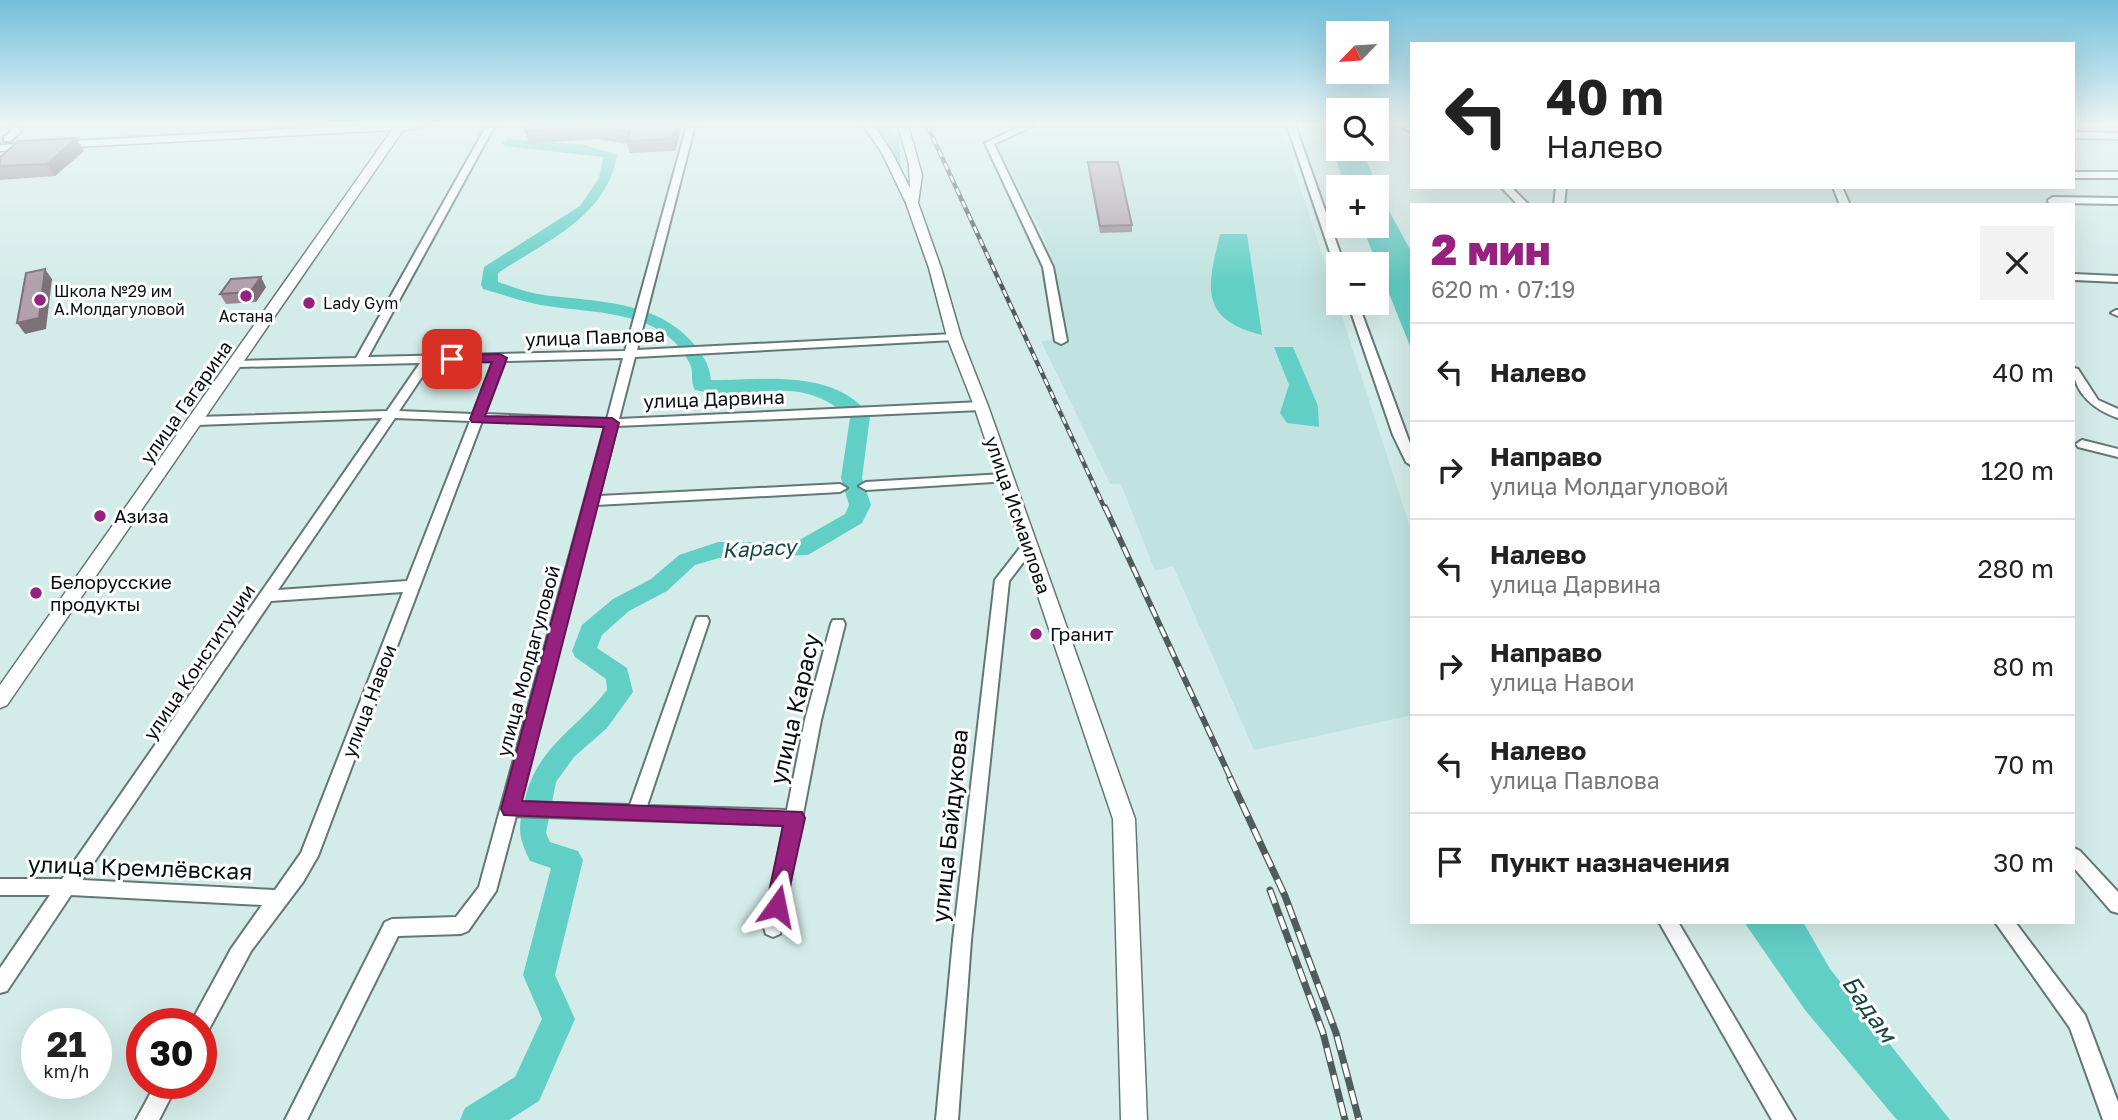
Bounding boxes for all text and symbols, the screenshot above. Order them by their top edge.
north arrow [1326,21,1390,84]
map controls [1326,21,1389,315]
text: 40 m [1546,67,1664,126]
icon: left [1431,70,1522,161]
button: search [1326,98,1389,161]
text: Налево [1546,127,1663,165]
button: + [1326,175,1389,238]
text: 2 мин [1431,224,1551,274]
button: close [1980,226,2054,300]
button: − [1326,252,1389,315]
text: 620 m · 07:19 [1431,275,1575,303]
place label: Школа №29 им А.Молдагуловой [54,281,185,319]
marker: Астана [238,288,254,304]
marker: Школа №29 им А.Молдагуловой [32,292,48,308]
place label: Lady Gym [323,293,399,313]
marker: Lady Gym [301,295,317,311]
place label: Астана [219,306,273,326]
street label: улица Павлова [525,323,665,350]
pin [422,329,482,389]
street label: улица Гагарина [135,336,236,468]
icon: arrive [433,340,471,378]
icon: left [1431,353,1469,391]
text: Налево [1490,357,1586,388]
text: 40 m [1993,357,2054,388]
street label: улица Дарвина [643,385,785,412]
street label: улица Исмаилова [981,433,1056,597]
text: Направо [1490,441,1602,472]
icon: right [1431,451,1469,489]
text: 120 m [1981,455,2054,486]
text: улица Молдагуловой [1490,472,1729,500]
place label: Азиза [114,504,169,527]
marker: Азиза [92,508,108,524]
water label: Карасу [721,533,800,563]
text: Налево [1490,539,1586,570]
icon: left [1431,549,1469,587]
text: 280 m [1977,553,2054,584]
street label: улица Молдагуловой [491,563,564,759]
place label: Белорусские продукты [50,570,172,615]
text: улица Дарвина [1490,570,1661,598]
street label: улица Конституции [138,579,259,744]
marker: Белорусские продукты [28,585,44,601]
place label: Гранит [1050,622,1113,645]
marker: Гранит [1028,626,1044,642]
street label: улица Карасу [763,630,825,787]
text: Направо [1490,637,1602,668]
street label: улица Навои [336,641,401,761]
icon: right [1431,647,1469,685]
text: 80 m [1993,651,2054,682]
text: улица Навои [1490,668,1634,696]
street label: улица Байдукова [925,728,973,924]
text: Налево [1490,735,1586,766]
icon: left [1431,745,1469,783]
text: 70 m [1995,749,2054,780]
text: улица Павлова [1490,766,1660,794]
icon: arrive [1431,843,1469,881]
text: Пункт назначения [1490,847,1730,878]
text: 30 m [1993,847,2054,878]
street label: улица Кремлёвская [27,849,253,885]
position arrow [740,869,814,943]
water label: Бадам [1837,969,1905,1049]
speed limit sign: 30 [126,1008,217,1099]
text: 21 [47,1023,86,1065]
text: km/h [44,1060,89,1082]

